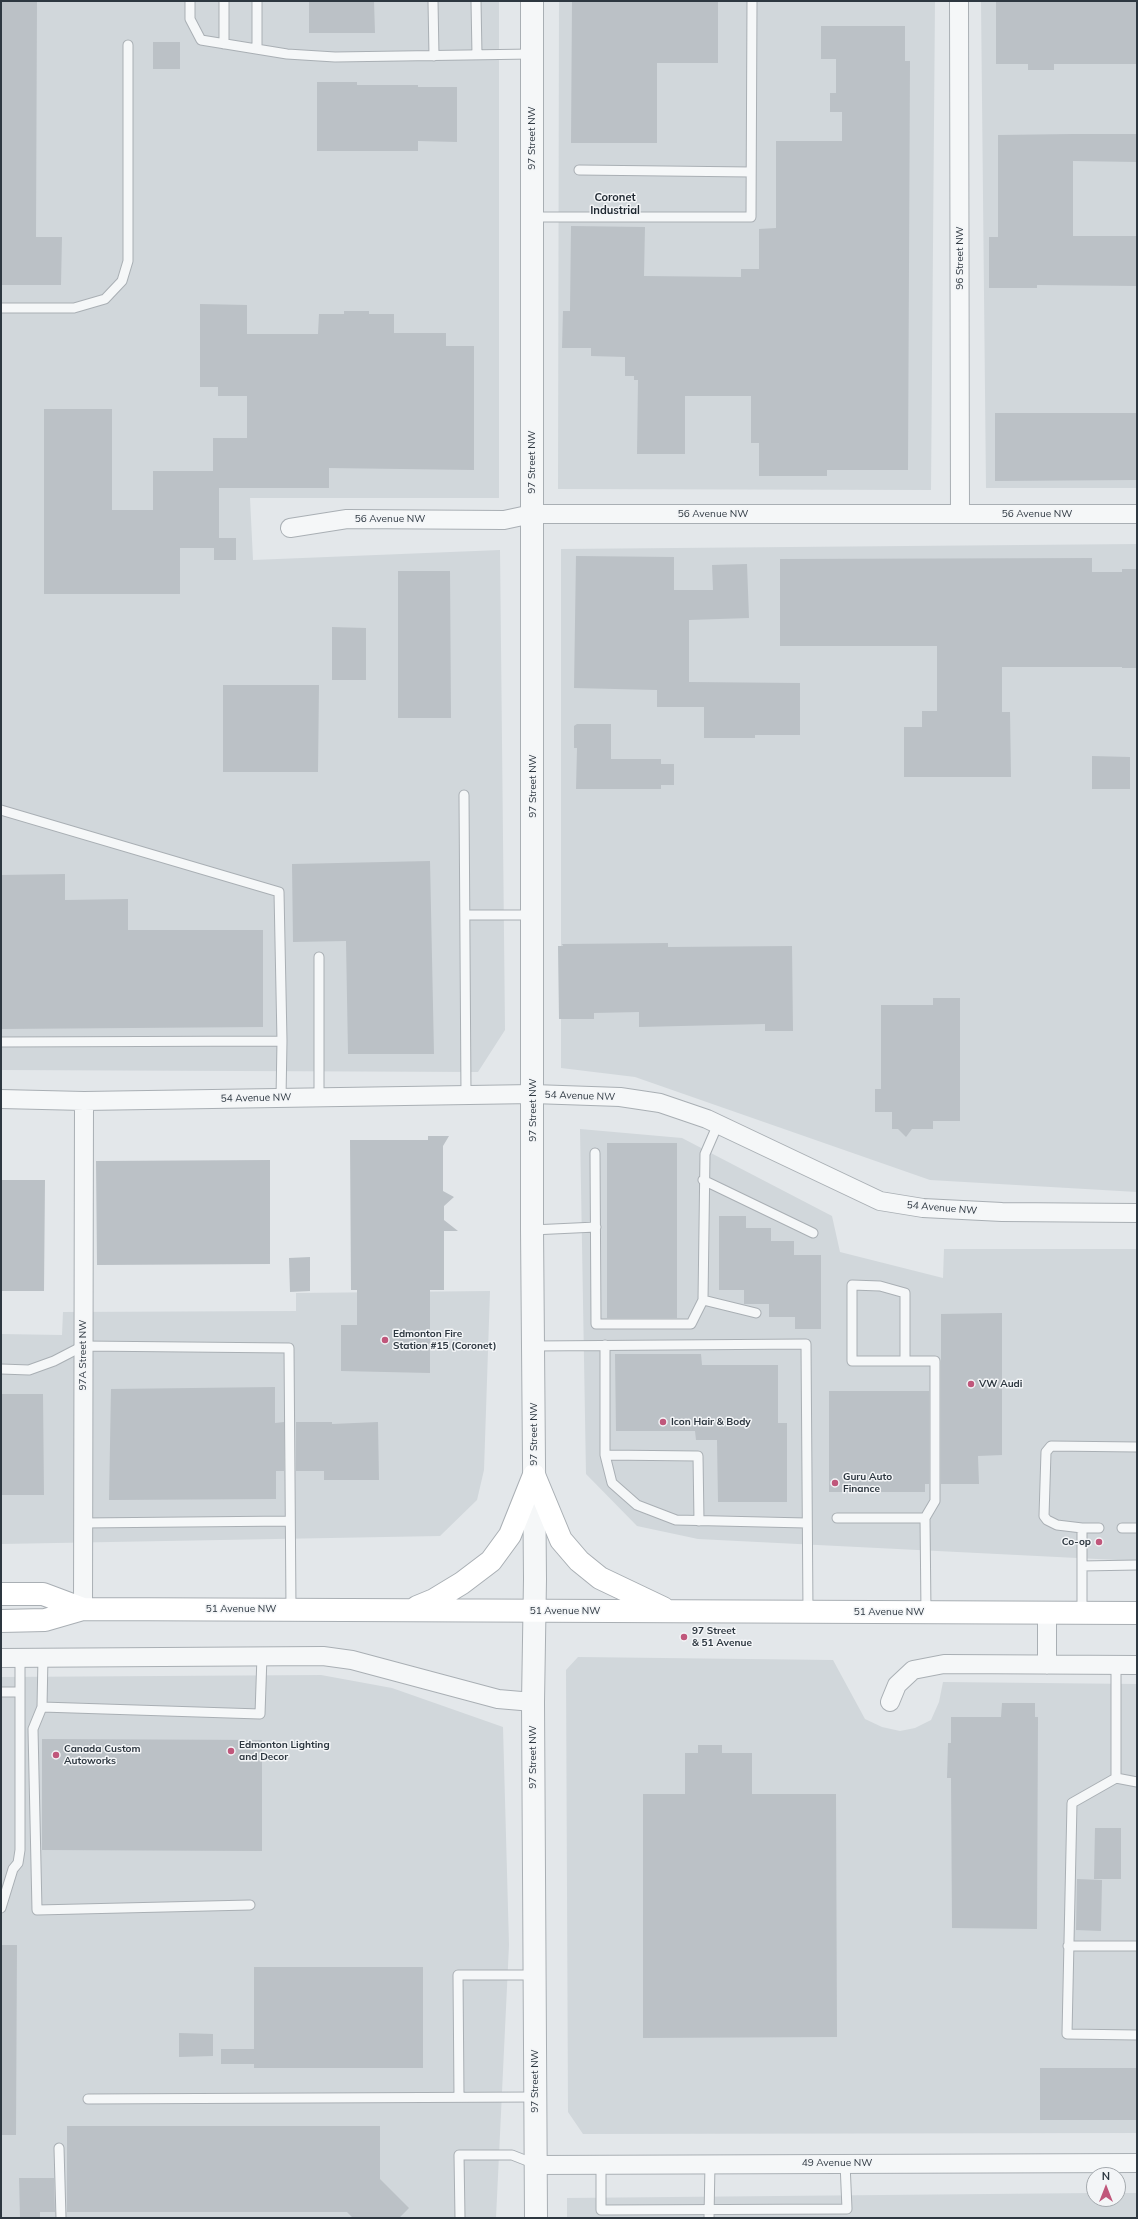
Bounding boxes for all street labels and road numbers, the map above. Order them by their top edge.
street label: 97 Street NW [526,106,538,170]
street label: 96 Street NW [954,226,966,290]
street label: 97 Street NW [526,430,538,494]
street label: 56 Avenue NW [678,508,748,520]
street label: 56 Avenue NW [1002,508,1072,520]
street label: 56 Avenue NW [355,513,425,525]
street label: 97 Street NW [527,754,539,818]
street label: 97 Street NW [527,1078,539,1142]
street label: 54 Avenue NW [544,1089,616,1103]
street label: 54 Avenue NW [221,1091,291,1105]
street label: 54 Avenue NW [906,1199,978,1217]
street label: 97A Street NW [77,1320,89,1390]
street label: 97 Street NW [528,1402,540,1466]
street label: 51 Avenue NW [206,1603,276,1615]
street label: 51 Avenue NW [530,1605,600,1617]
street label: 51 Avenue NW [854,1606,924,1618]
street label: 97 Street NW [527,1725,539,1789]
street label: 97 Street NW [529,2049,541,2113]
street label: 49 Avenue NW [802,2157,872,2169]

